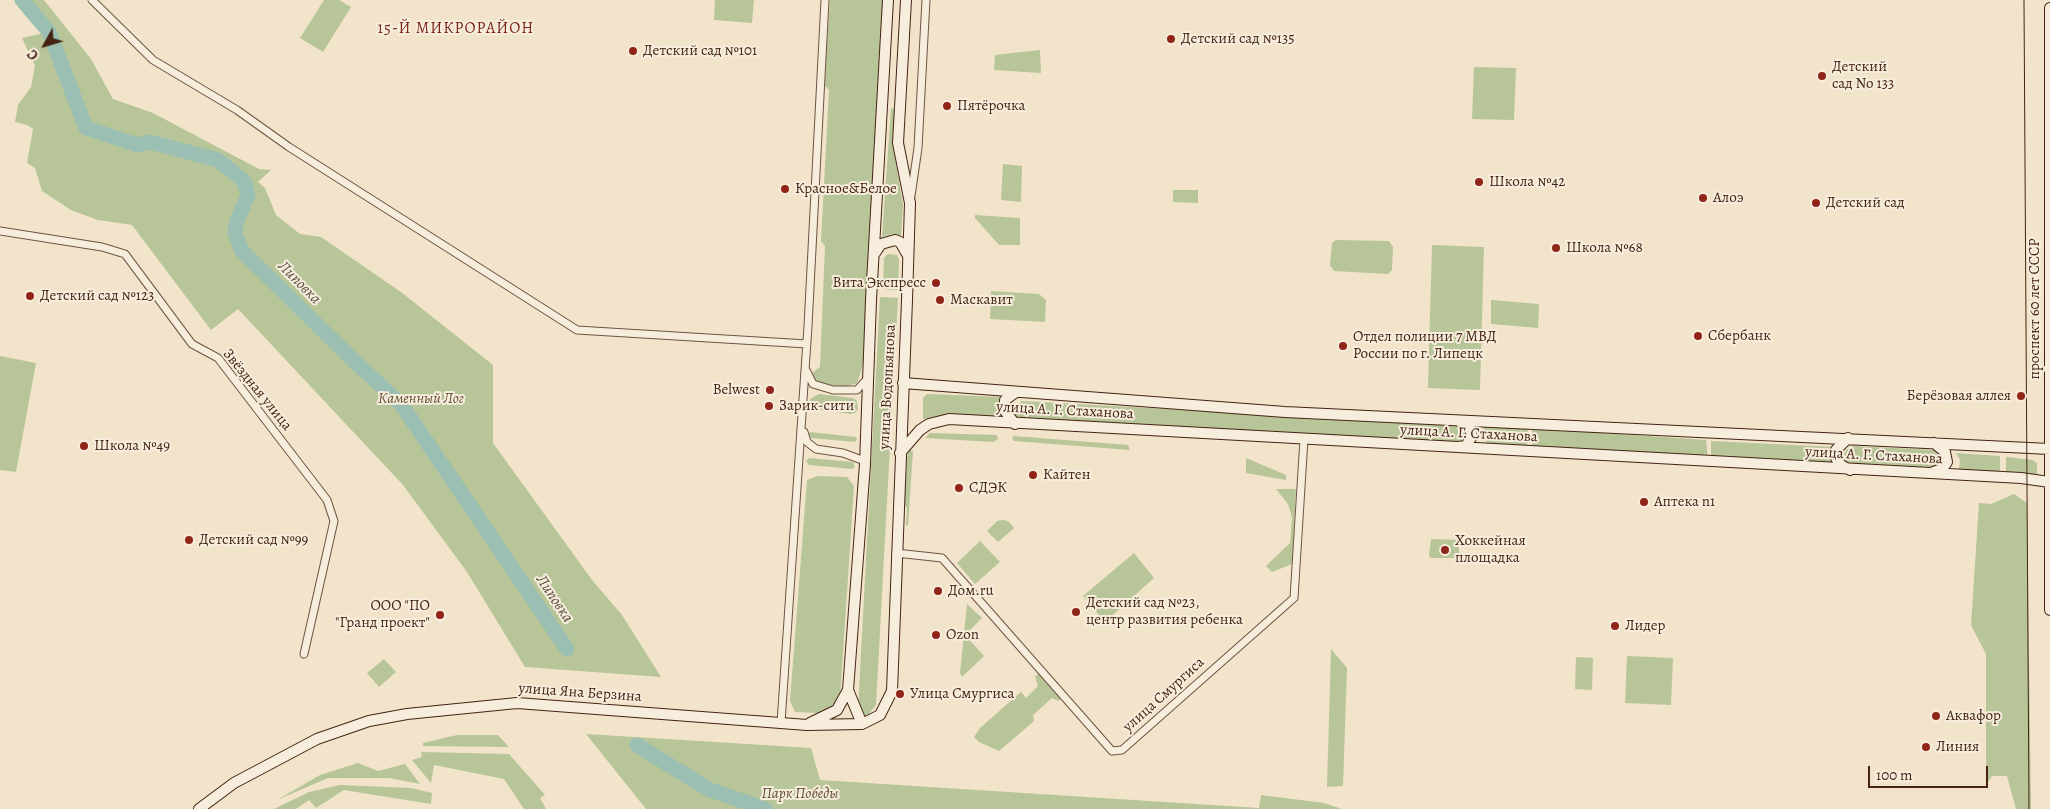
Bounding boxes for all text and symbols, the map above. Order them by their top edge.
district label: 15-Й МИКРОРАЙОН [376,19,536,39]
north arrow [20,20,70,70]
place label: Детский сад №135 [1181,30,1295,48]
marker: Детский сад №135 [1165,33,1177,45]
place label: Детский сад №101 [643,42,757,60]
text: С [23,45,43,64]
marker: Детский сад №101 [627,45,639,57]
place label: Детский сад No 133 [1832,58,1894,93]
marker: Детский сад No 133 [1816,70,1828,82]
place label: Пятёрочка [957,97,1025,115]
marker: Пятёрочка [941,100,953,112]
place label: Школа №42 [1489,173,1565,191]
marker: Школа №42 [1473,176,1485,188]
place label: Красное&Белое [795,180,897,198]
marker: Красное&Белое [779,183,791,195]
place label: Алоэ [1713,189,1744,207]
marker: Алоэ [1697,192,1709,204]
place label: Детский сад [1826,194,1905,212]
marker: Детский сад [1810,197,1822,209]
street label: проспект 60 лет СССР [2026,238,2044,380]
place label: Школа №68 [1566,239,1643,257]
marker: Школа №68 [1550,242,1562,254]
water label: Липовка [273,257,325,309]
place label: Вита Экспресс [833,274,926,292]
marker: Вита Экспресс [930,277,942,289]
place label: Детский сад №123 [40,287,154,305]
marker: Детский сад №123 [24,290,36,302]
place label: Маскавит [950,291,1013,309]
marker: Маскавит [934,294,946,306]
street label: улица Водопьянова [876,324,900,450]
place label: Сбербанк [1708,327,1771,345]
place label: Отдел полиции 7 МВД России по г. Липецк [1353,328,1496,363]
marker: Сбербанк [1692,330,1704,342]
marker: Отдел полиции 7 МВД России по г. Липецк [1337,340,1349,352]
street label: Звёздная улица [219,346,295,434]
place label: Belwest [713,381,760,399]
marker: Belwest [764,384,776,396]
place label: Берёзовая аллея [1907,387,2011,405]
park label: Каменный Лог [378,390,464,408]
marker: Берёзовая аллея [2015,390,2027,402]
place label: Зарик-сити [779,397,854,415]
street label: улица А. Г. Стаханова [996,398,1134,424]
marker: Зарик-сити [763,400,775,412]
street label: улица А. Г. Стаханова [1400,421,1538,447]
place label: Школа №49 [94,437,170,455]
marker: Школа №49 [78,440,90,452]
street label: улица А. Г. Стаханова [1805,443,1943,469]
place label: Кайтен [1043,466,1090,484]
marker: Кайтен [1027,469,1039,481]
place label: СДЭК [969,479,1007,497]
marker: СДЭК [953,482,965,494]
place label: Аптека n1 [1654,493,1715,511]
marker: Аптека n1 [1638,496,1650,508]
place label: Детский сад №99 [199,531,308,549]
place label: Хоккейная площадка [1455,532,1526,567]
marker: Детский сад №99 [183,534,195,546]
marker: Хоккейная площадка [1439,544,1451,556]
water label: Липовка [531,571,577,627]
place label: Дом.ru [948,582,994,600]
marker: Дом.ru [932,585,944,597]
place label: Детский сад №23, центр развития ребенка [1086,594,1243,629]
place label: ООО "ПО "Гранд проект" [335,597,430,632]
marker: Детский сад №23, центр развития ребенка [1070,606,1082,618]
marker: ООО "ПО "Гранд проект" [434,609,446,621]
place label: Лидер [1625,617,1665,635]
marker: Лидер [1609,620,1621,632]
place label: Ozon [946,626,979,644]
marker: Ozon [930,629,942,641]
street label: улица Смургиса [1120,654,1208,736]
street label: улица Яна Берзина [518,680,642,706]
place label: Улица Смургиса [910,685,1014,703]
marker: Улица Смургиса [894,688,906,700]
place label: Аквафор [1946,707,2001,725]
marker: Аквафор [1930,710,1942,722]
place label: Линия [1936,738,1979,756]
marker: Линия [1920,741,1932,753]
scale bar [1870,756,1990,788]
text: 100 m [1876,765,1913,785]
park label: Парк Победы [762,785,838,803]

